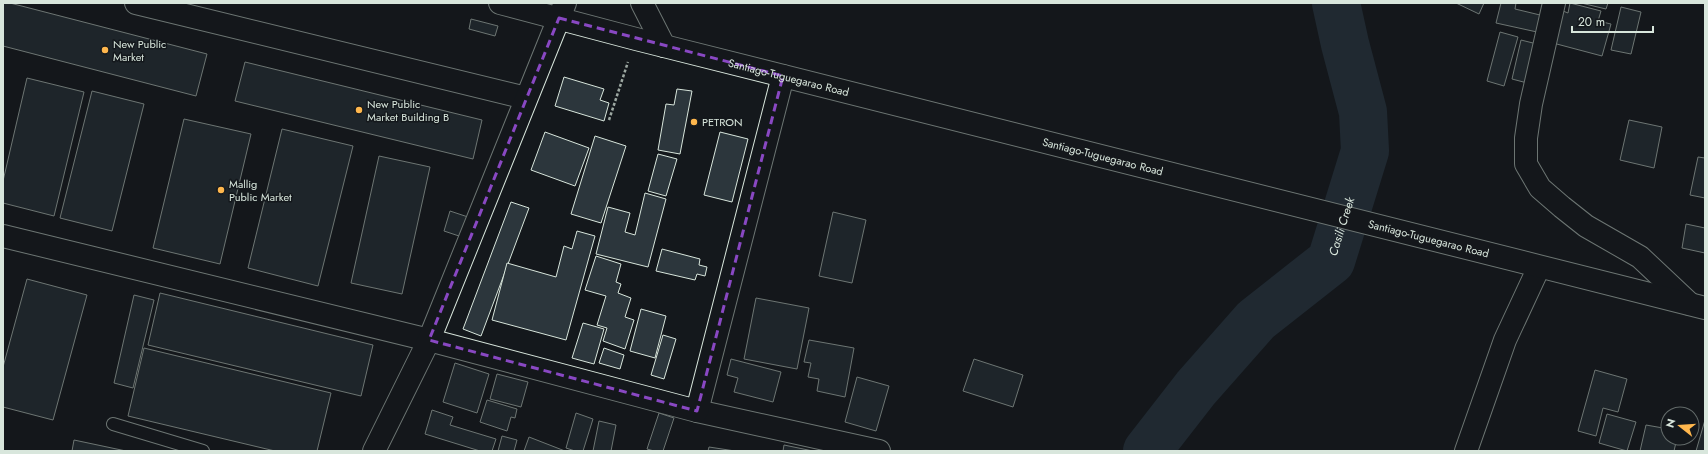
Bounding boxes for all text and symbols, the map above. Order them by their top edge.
scale bar [1572,8,1653,34]
text: 20 m [1578,13,1605,31]
place label: New Public Market [113,36,166,65]
marker: New Public Market [100,45,110,55]
street label: Santiago-Tuguegarao Road [726,54,851,100]
place label: New Public Market Building B [367,96,449,125]
marker: New Public Market Building B [354,105,364,115]
place label: PETRON [702,114,743,130]
marker: PETRON [689,117,699,127]
street label: Santiago-Tuguegarao Road [1041,134,1165,179]
place label: Mallig Public Market [229,176,292,205]
marker: Mallig Public Market [216,185,226,195]
water label: Casili Creek [1324,194,1359,258]
street label: Santiago-Tuguegarao Road [1367,216,1491,261]
north arrow [1660,406,1700,446]
text: N [1662,417,1679,430]

